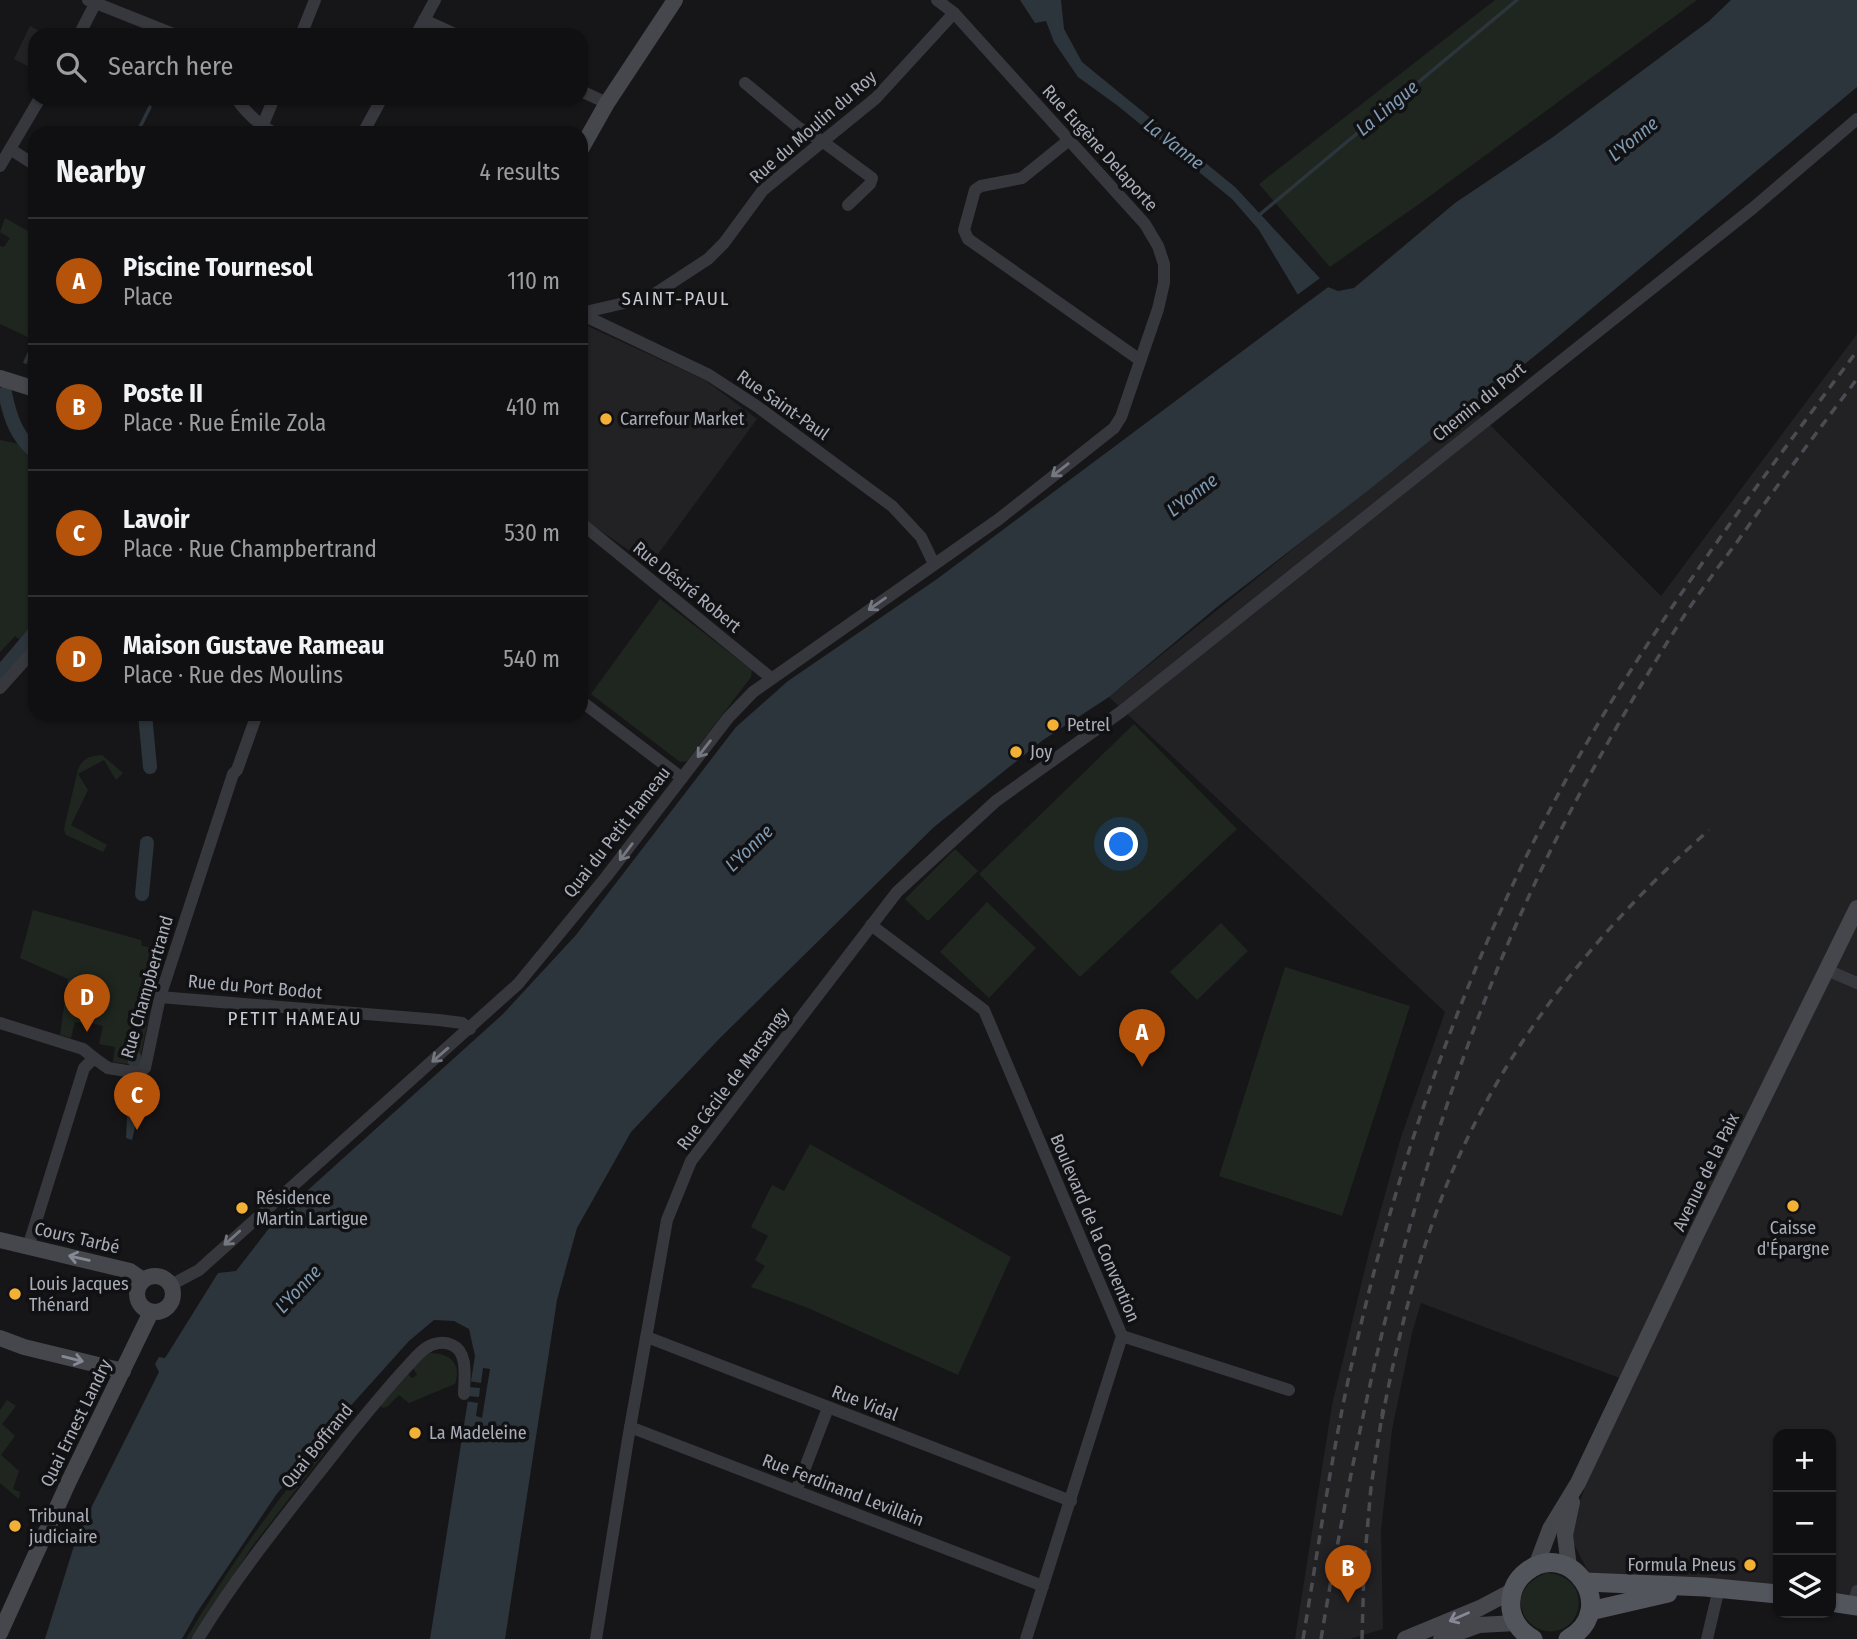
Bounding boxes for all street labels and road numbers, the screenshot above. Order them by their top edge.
street label: Rue du Moulin du Roy [745,66,881,188]
street label: Rue Eugène Delaporte [1038,80,1163,216]
street label: Chemin du Port [1428,358,1530,446]
street label: Rue Saint-Paul [733,365,833,445]
street label: Rue Désiré Robert [629,537,745,637]
street label: Quai du Petit Hameau [559,762,675,902]
street label: Rue Champbertrand [116,913,178,1061]
street label: Rue du Port Bodot [187,970,323,1004]
street label: Rue Cécile de Marsangy [672,1003,794,1155]
street label: Avenue de la Paix [1668,1109,1744,1235]
street label: Boulevard de la Convention [1045,1131,1145,1325]
street label: Cours Tarbé [32,1218,122,1258]
street label: Quai Ernest Landry [36,1356,116,1490]
street label: Rue Vidal [829,1380,901,1426]
street label: Quai Boffrand [276,1399,358,1493]
street label: Rue Ferdinand Levillain [759,1449,927,1531]

